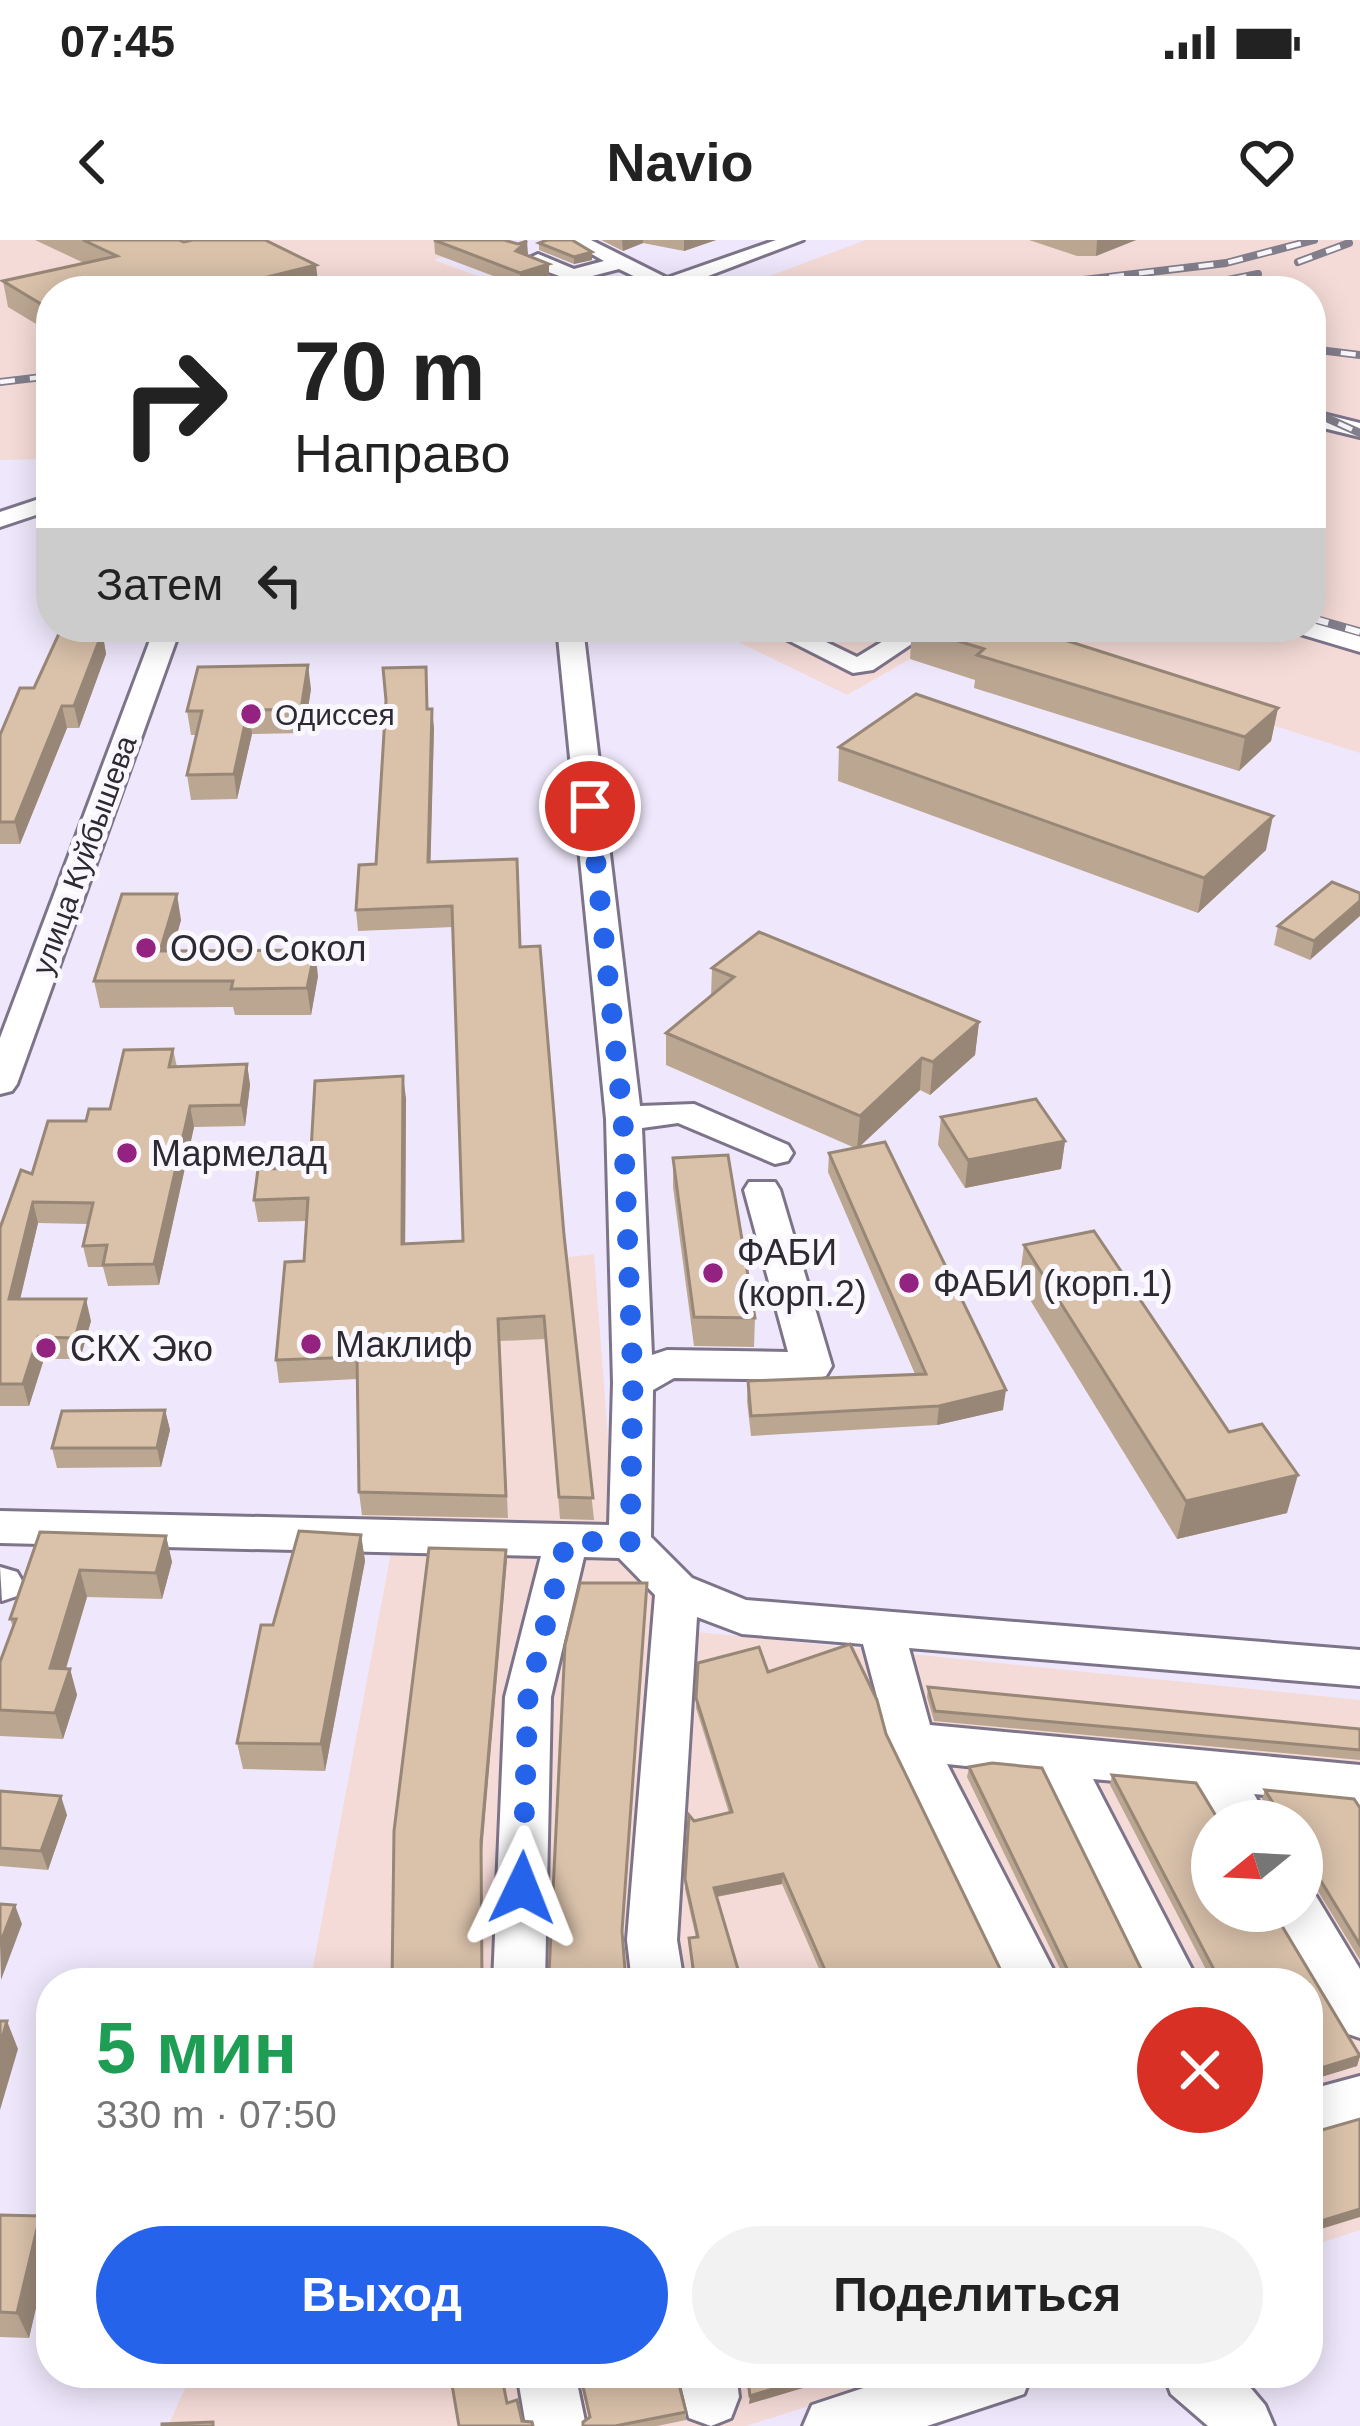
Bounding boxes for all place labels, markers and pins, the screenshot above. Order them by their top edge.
place label: Одиссея [275,698,395,731]
marker: Одиссея [238,701,264,727]
pin [539,755,641,857]
place label: ООО Сокол [170,928,366,969]
marker: ООО Сокол [133,935,159,961]
place label: Мармелад [151,1133,327,1174]
marker: Мармелад [114,1140,140,1166]
place label: ФАБИ (корп.2) [737,1232,867,1314]
marker: ФАБИ (корп.2) [700,1260,726,1286]
place label: ФАБИ (корп.1) [933,1263,1173,1304]
marker: ФАБИ (корп.1) [896,1270,922,1296]
place label: Маклиф [335,1324,472,1365]
place label: СКХ Эко [70,1328,213,1369]
marker: Маклиф [298,1331,324,1357]
marker: СКХ Эко [33,1335,59,1361]

